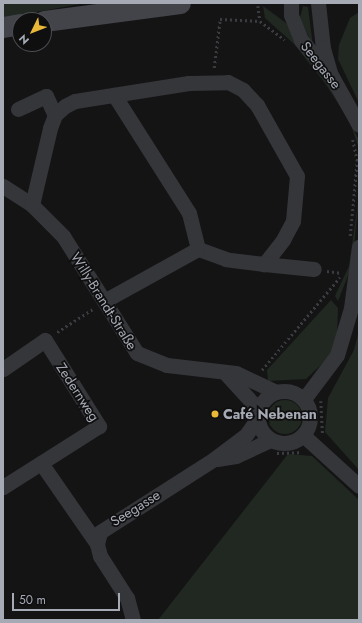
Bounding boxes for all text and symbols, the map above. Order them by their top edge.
north arrow [12,12,52,52]
text: N [15,31,33,48]
street label: Seegasse [297,38,345,92]
street label: Willy-Brandt-Straße [67,249,141,353]
street label: Zedernweg [53,360,103,424]
place label: Café Nebenan [223,406,317,422]
marker: Café Nebenan [210,409,220,419]
street label: Seegasse [107,486,163,530]
scale bar [14,585,122,611]
text: 50 m [19,591,46,609]

